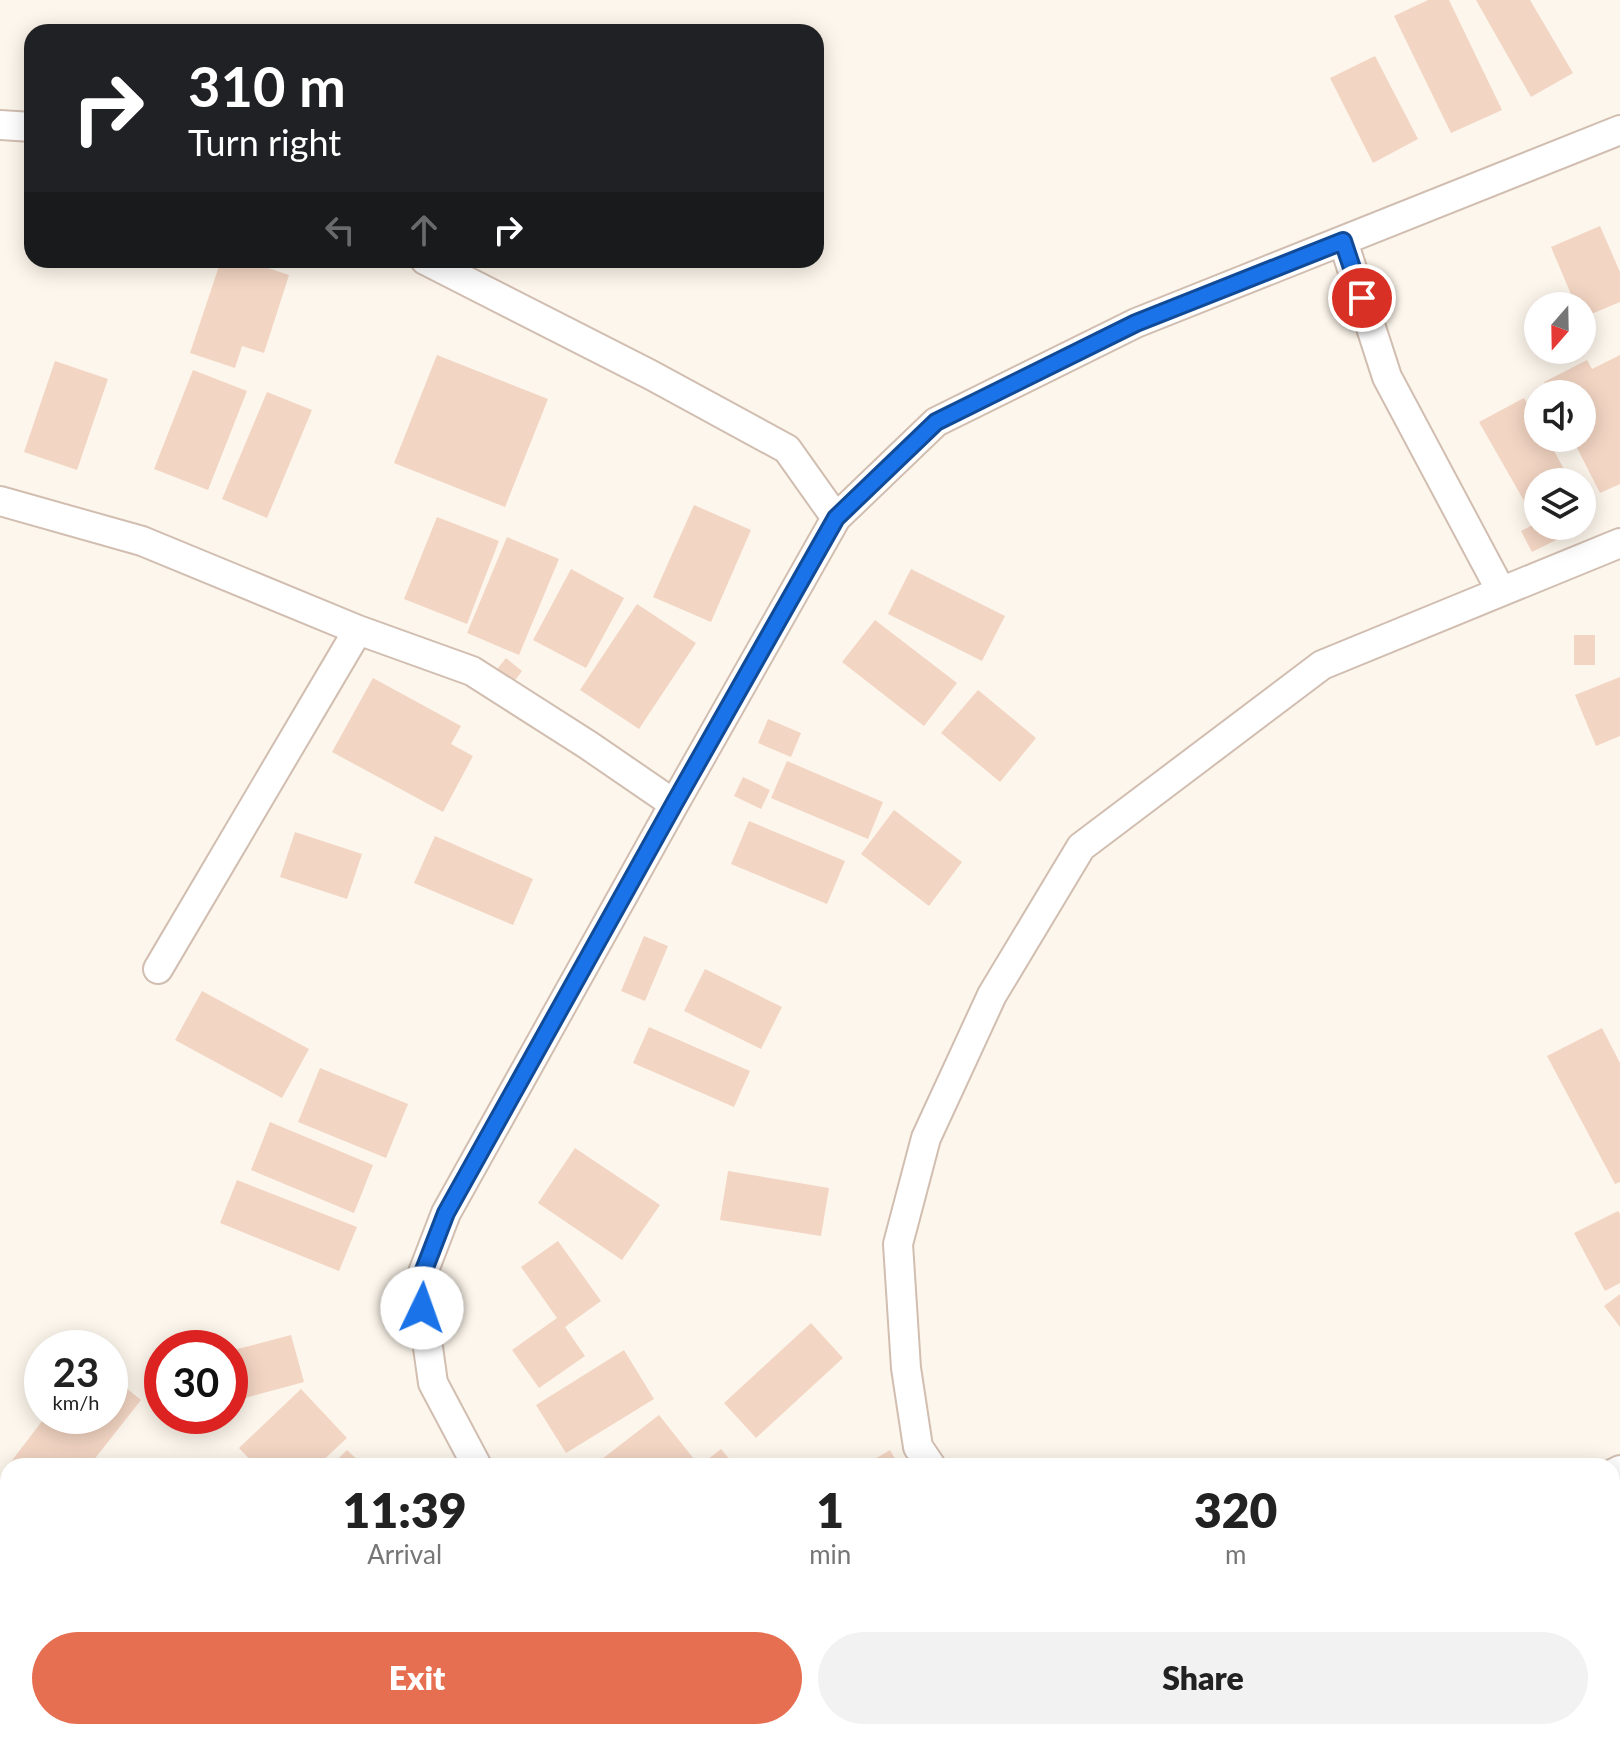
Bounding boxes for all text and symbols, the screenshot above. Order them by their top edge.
text: 310 m [188,52,346,119]
icon: right [56,56,160,160]
text: Turn right [188,120,341,164]
icon: left [318,208,362,252]
icon: ahead [402,208,446,252]
icon: right [486,208,530,252]
pin [1328,264,1396,332]
icon: arrive [1340,276,1384,320]
north arrow [1524,292,1596,364]
map controls [1524,292,1596,540]
button: sound [1524,380,1596,452]
button: layers [1524,468,1596,540]
position arrow [380,1266,464,1350]
speed limit sign: 30 [144,1330,248,1434]
text: 23 [53,1348,99,1396]
text: km/h [53,1390,99,1414]
text: 11:39 [343,1481,467,1538]
text: 1 [816,1481,844,1538]
text: 320 [1194,1481,1277,1538]
text: Arrival [367,1538,442,1570]
text: min [809,1538,851,1570]
text: m [1225,1538,1246,1570]
button: Exit [32,1632,802,1724]
button: Share [818,1632,1588,1724]

